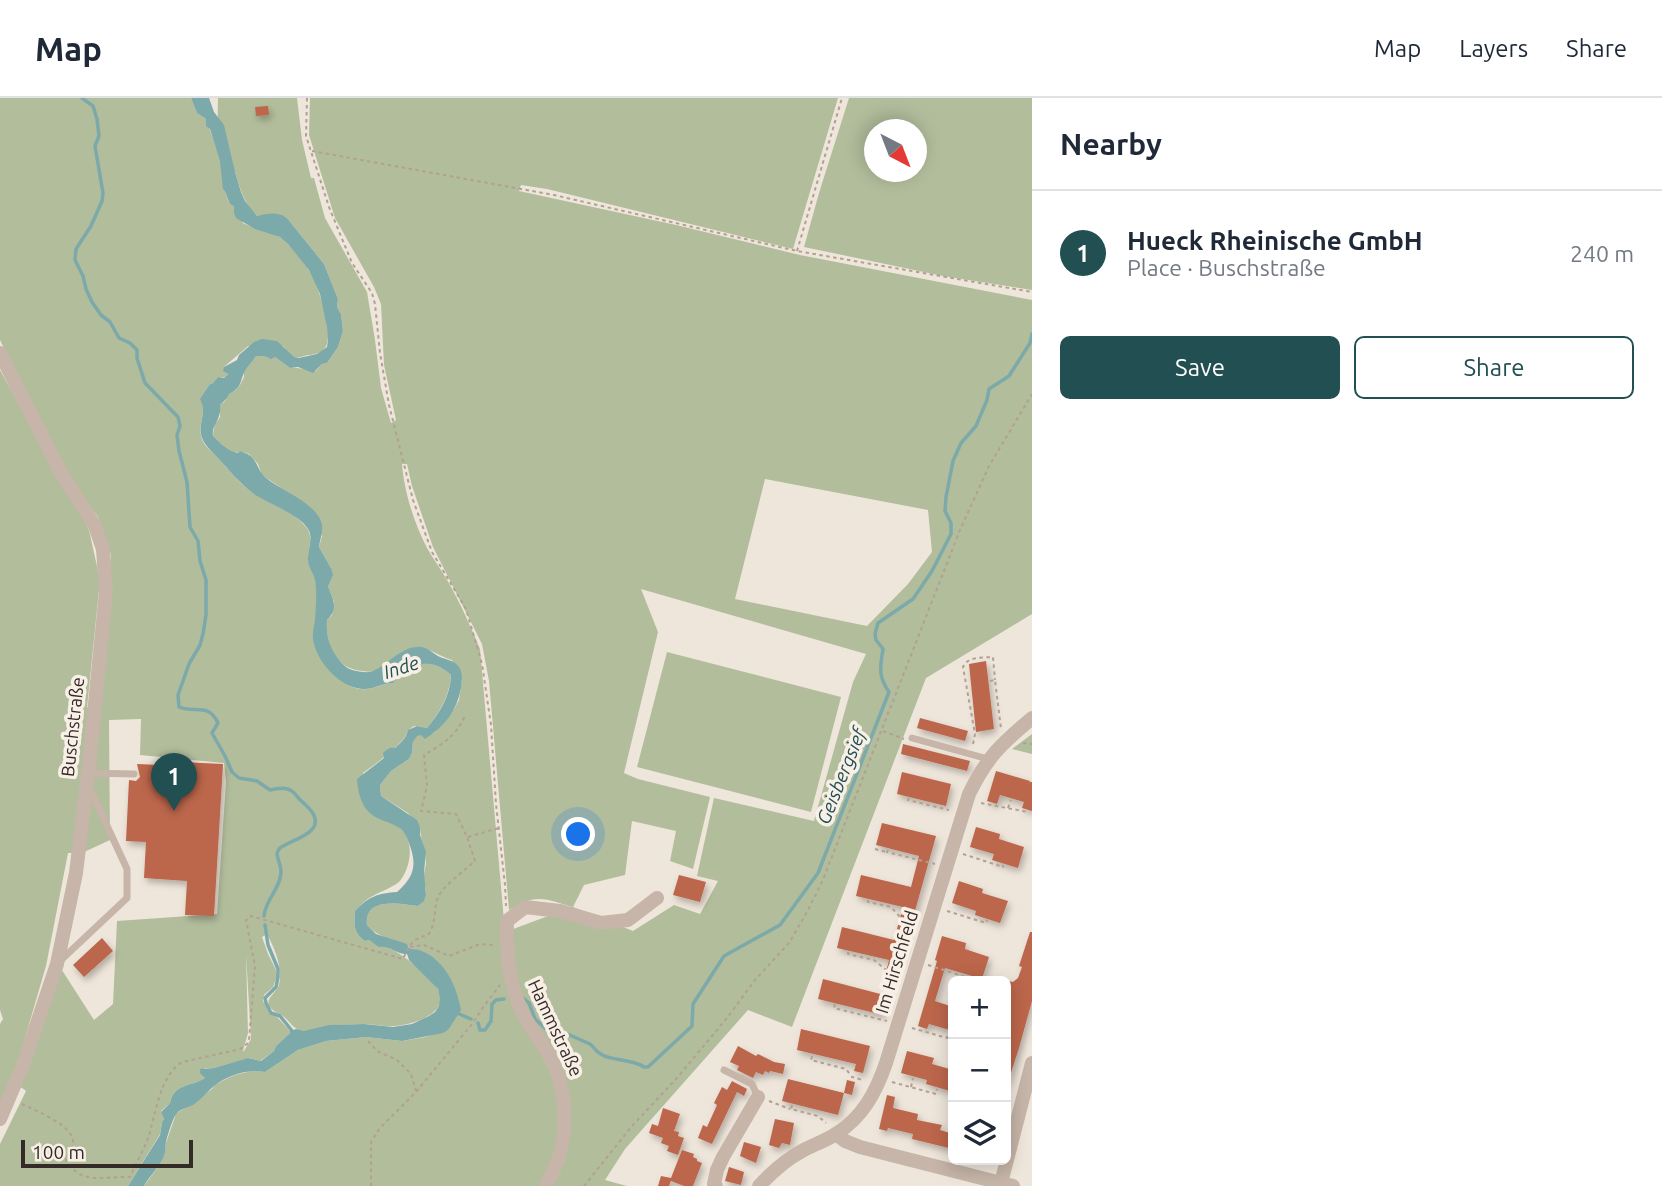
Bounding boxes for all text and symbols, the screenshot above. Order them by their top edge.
text: Map [35,30,102,67]
text: Map [1374,35,1421,62]
text: Layers [1459,35,1528,62]
text: Share [1566,35,1627,62]
north arrow [864,119,927,182]
text: Nearby [1060,127,1162,161]
text: Hueck Rheinische GmbH [1127,226,1423,255]
text: 1 [1077,241,1089,266]
text: 240 m [1570,241,1634,266]
text: Place · Buschstraße [1127,255,1326,280]
button: Save [1060,336,1340,399]
button: Share [1354,336,1634,399]
water label: Inde [381,651,422,683]
street label: Buschstraße [57,676,87,778]
water label: Geisbergsief [812,722,871,827]
pin: 1 [151,753,197,811]
your location [561,817,595,851]
street label: Im Hirschfeld [871,908,921,1016]
street label: Hammstraße [525,976,587,1079]
map controls [948,976,1011,1165]
button: + [948,976,1011,1039]
button: − [948,1039,1011,1102]
button: layers [948,1102,1011,1165]
scale bar [21,1137,192,1169]
text: 100 m [32,1141,85,1163]

